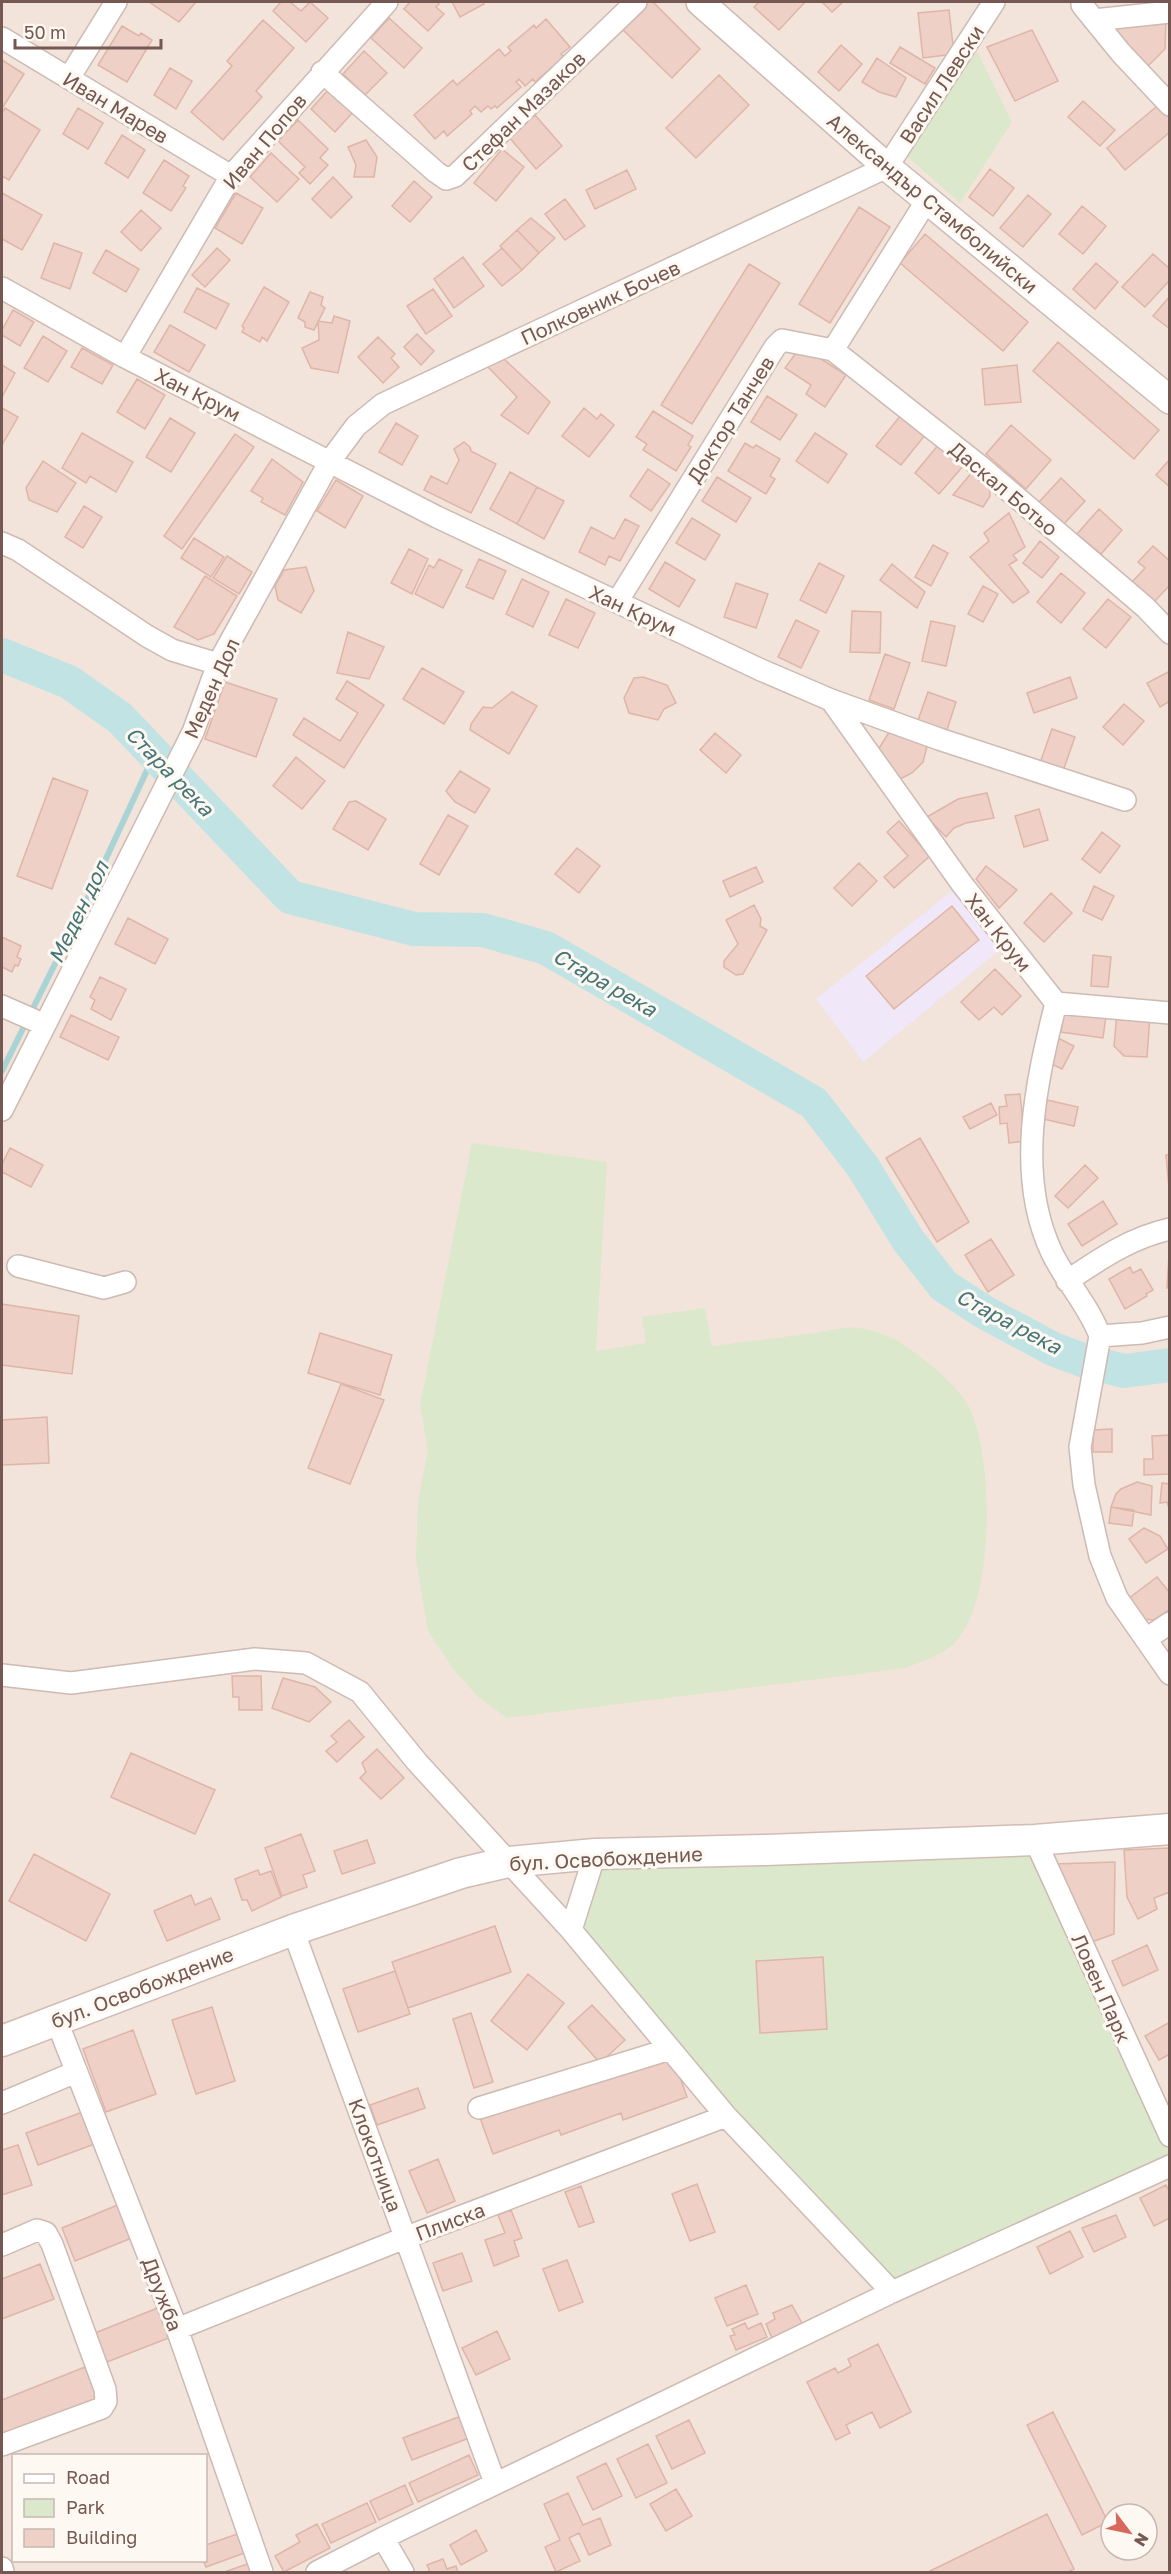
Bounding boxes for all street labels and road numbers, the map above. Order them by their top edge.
street label: Васил Левски [894,20,988,148]
street label: Стефан Мазаков [456,46,590,176]
street label: Иван Марев [59,66,173,148]
street label: Иван Попов [217,88,311,194]
street label: Александър Стамболийски [823,108,1043,298]
street label: Полковник Бочев [516,255,684,349]
street label: Доктор Танчев [681,351,779,487]
street label: Хан Крум [151,362,245,426]
street label: Даскал Ботьо [945,436,1063,540]
street label: Хан Крум [586,579,680,641]
street label: Меден Дол [178,634,244,742]
street label: Хан Крум [961,888,1037,976]
street label: бул. Освобождение [509,1841,703,1875]
street label: Ловен Парк [1067,1930,1137,2046]
street label: бул. Освобождение [47,1941,237,2033]
street label: Клокотница [344,2095,408,2215]
street label: Плиска [412,2197,488,2245]
street label: Дружба [138,2254,188,2334]

